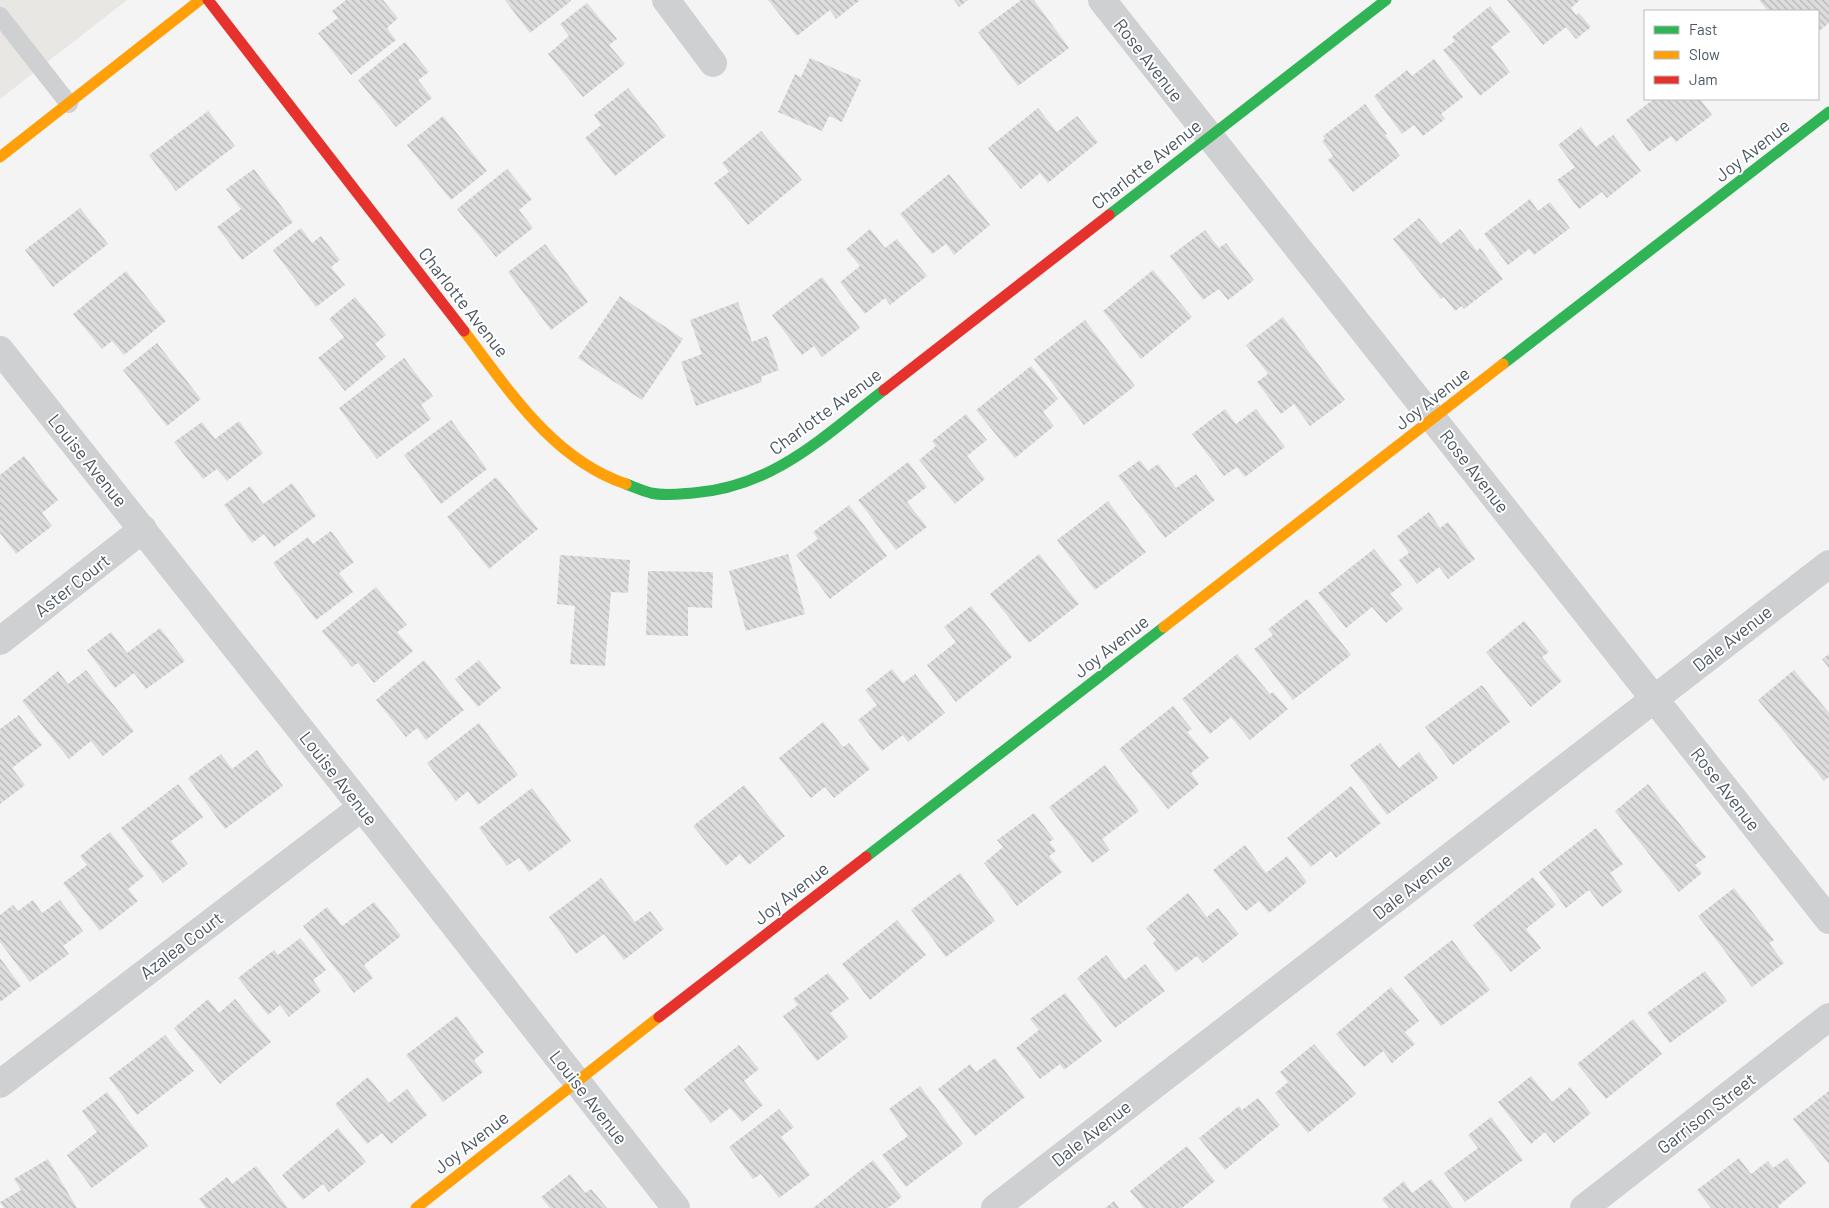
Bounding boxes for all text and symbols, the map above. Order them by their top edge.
legend [1644,10,1819,100]
street label: Rose Avenue [1110,14,1188,106]
text: Fast [1689,20,1717,38]
text: Slow [1689,45,1720,63]
text: Jam [1689,70,1718,88]
street label: Charlotte Avenue [1087,114,1205,214]
street label: Joy Avenue [1710,114,1794,186]
street label: Charlotte Avenue [414,243,514,361]
street label: Joy Avenue [1390,362,1474,434]
street label: Charlotte Avenue [765,363,885,459]
street label: Louise Avenue [44,409,132,511]
street label: Rose Avenue [1436,425,1514,517]
street label: Aster Court [30,549,114,621]
street label: Dale Avenue [1688,600,1776,676]
street label: Joy Avenue [1069,610,1153,682]
street label: Louise Avenue [295,727,383,829]
street label: Rose Avenue [1687,743,1765,835]
street label: Dale Avenue [1368,848,1456,924]
street label: Joy Avenue [749,857,833,929]
street label: Azalea Court [135,907,227,983]
street label: Louise Avenue [545,1046,633,1148]
street label: Garrison Street [1652,1068,1760,1158]
street label: Dale Avenue [1047,1095,1135,1171]
street label: Joy Avenue [429,1106,513,1178]

